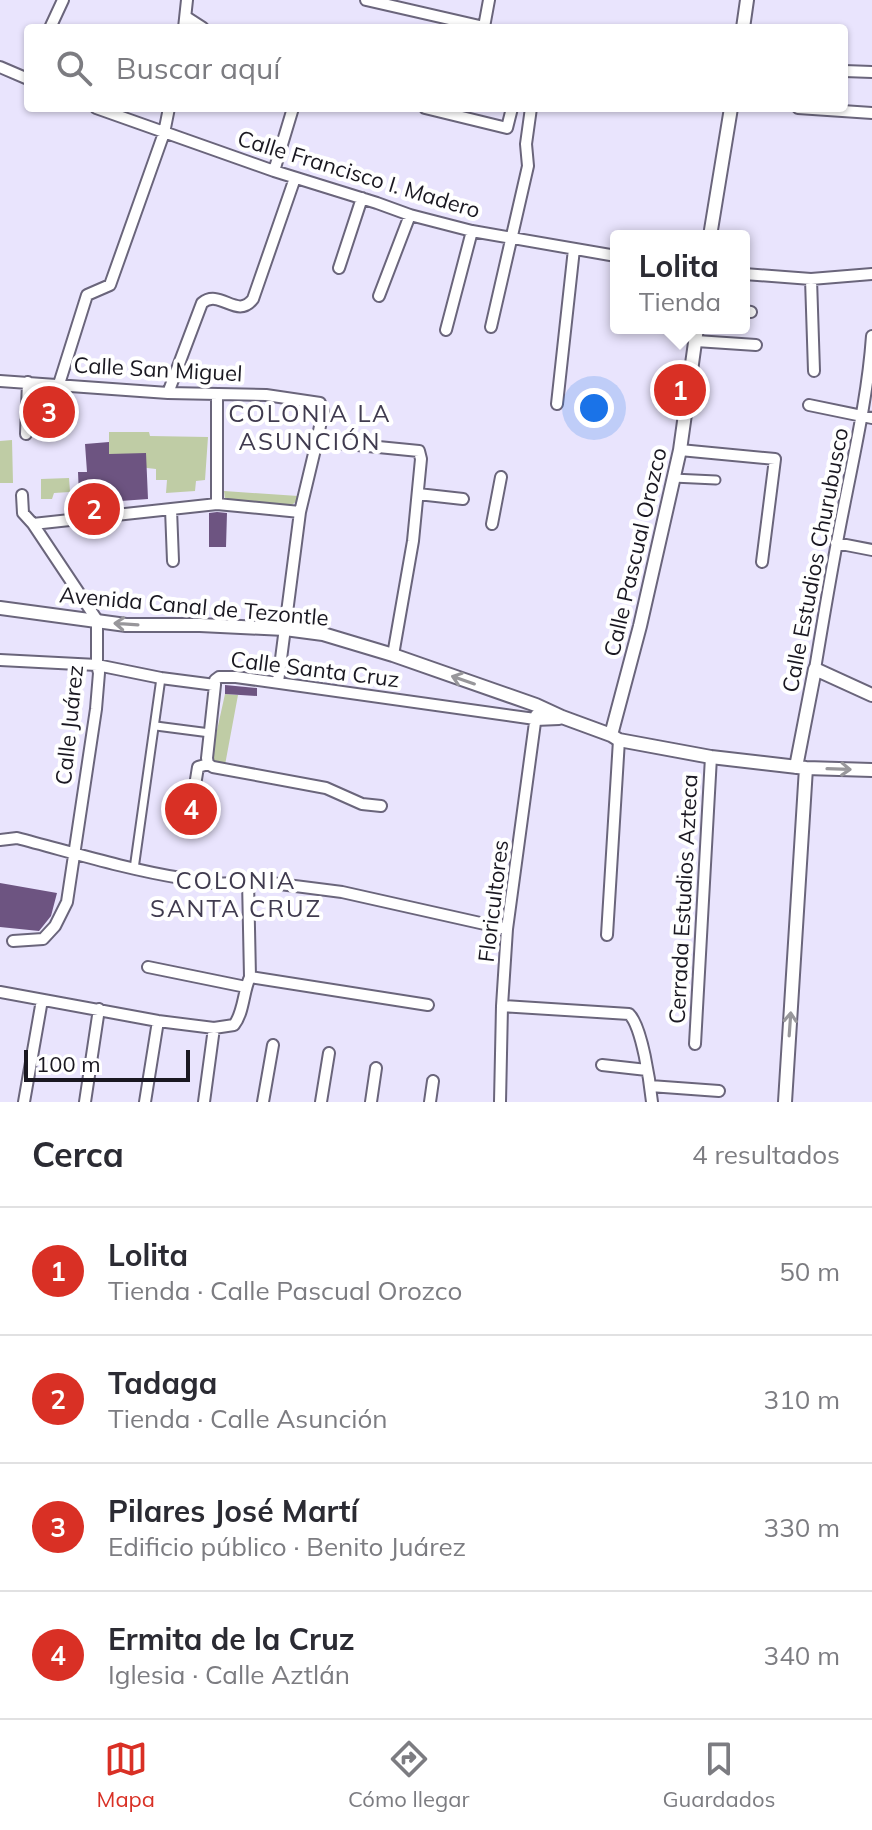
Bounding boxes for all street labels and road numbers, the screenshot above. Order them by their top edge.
street label: Calle Francisco I. Madero [234,124,484,224]
street label: Calle San Miguel [73,351,243,387]
street label: Calle Estudios Churubusco [776,425,854,695]
street label: Calle Pascual Orozco [597,445,673,659]
street label: Avenida Canal de Tezontle [58,580,330,632]
street label: Calle Santa Cruz [229,645,401,693]
street label: Calle Juárez [49,664,89,786]
street label: Cerrada Estudios Azteca [662,773,704,1025]
street label: Floricultores [472,838,514,964]

